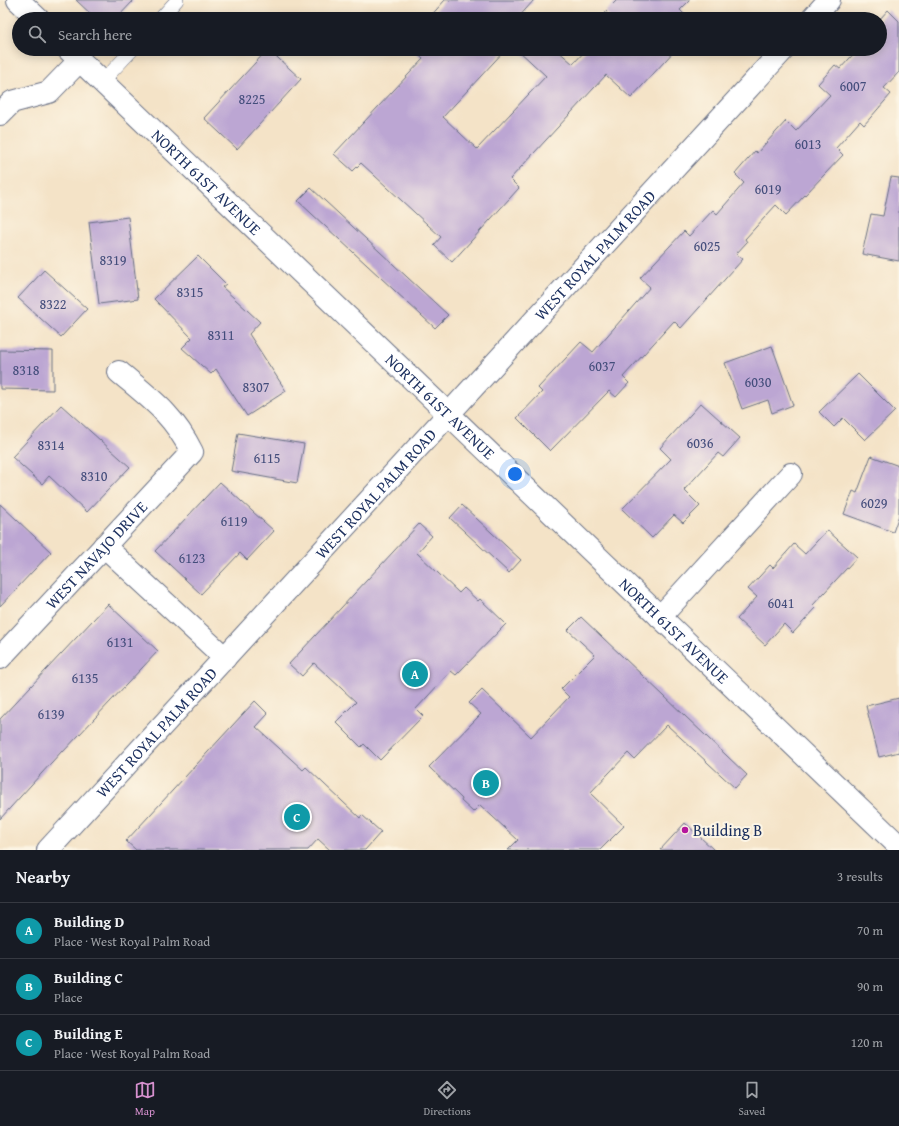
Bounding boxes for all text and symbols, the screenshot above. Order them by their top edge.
search box [12,12,887,56]
icon: search [26,23,48,45]
text: Search here [58,24,132,45]
house number: 6007 [840,76,867,96]
house number: 8225 [239,89,265,109]
street label: NORTH 61ST AVENUE [146,123,267,240]
house number: 6013 [795,134,821,154]
house number: 6019 [755,179,782,199]
street label: WEST ROYAL PALM ROAD [528,184,661,326]
house number: 6025 [694,236,720,256]
house number: 8319 [100,250,127,270]
house number: 8315 [177,282,203,302]
house number: 8322 [40,294,66,314]
house number: 8311 [208,325,234,345]
street label: NORTH 61ST AVENUE [380,348,501,465]
house number: 6037 [589,356,616,376]
house number: 8318 [13,360,40,380]
house number: 6030 [745,372,772,392]
house number: 8307 [243,377,270,397]
street label: WEST ROYAL PALM ROAD [309,423,442,564]
house number: 6036 [687,433,714,453]
house number: 8314 [38,435,65,455]
house number: 6115 [254,448,280,468]
your location [505,464,525,484]
house number: 8310 [81,466,108,486]
house number: 6029 [861,493,888,513]
street label: WEST NAVAJO DRIVE [40,495,153,614]
house number: 6119 [221,511,248,531]
house number: 6123 [179,548,205,568]
street label: NORTH 61ST AVENUE [614,572,735,689]
house number: 6041 [768,593,794,613]
house number: 6131 [107,632,133,652]
pin: A [402,659,428,689]
street label: WEST ROYAL PALM ROAD [90,661,223,803]
house number: 6135 [72,668,98,688]
house number: 6139 [38,704,65,724]
pin: B [473,768,499,798]
pin: C [284,802,310,832]
place label: Building B [693,818,762,842]
marker: Building B [680,825,690,835]
text: Nearby [16,864,70,889]
text: 3 results [837,867,883,886]
text: Building D [54,911,124,932]
text: A [25,921,33,940]
text: 70 m [857,921,883,940]
text: Place · West Royal Palm Road [54,932,210,951]
text: Building C [54,967,123,988]
text: B [25,977,33,996]
text: 90 m [857,977,883,996]
text: Place [54,988,83,1007]
text: Building E [54,1023,123,1044]
text: C [25,1033,33,1052]
text: 120 m [851,1033,883,1052]
text: Place · West Royal Palm Road [54,1044,210,1063]
tab: Map [134,1079,156,1119]
tab: Directions [424,1079,471,1119]
tab: Saved [738,1079,765,1119]

